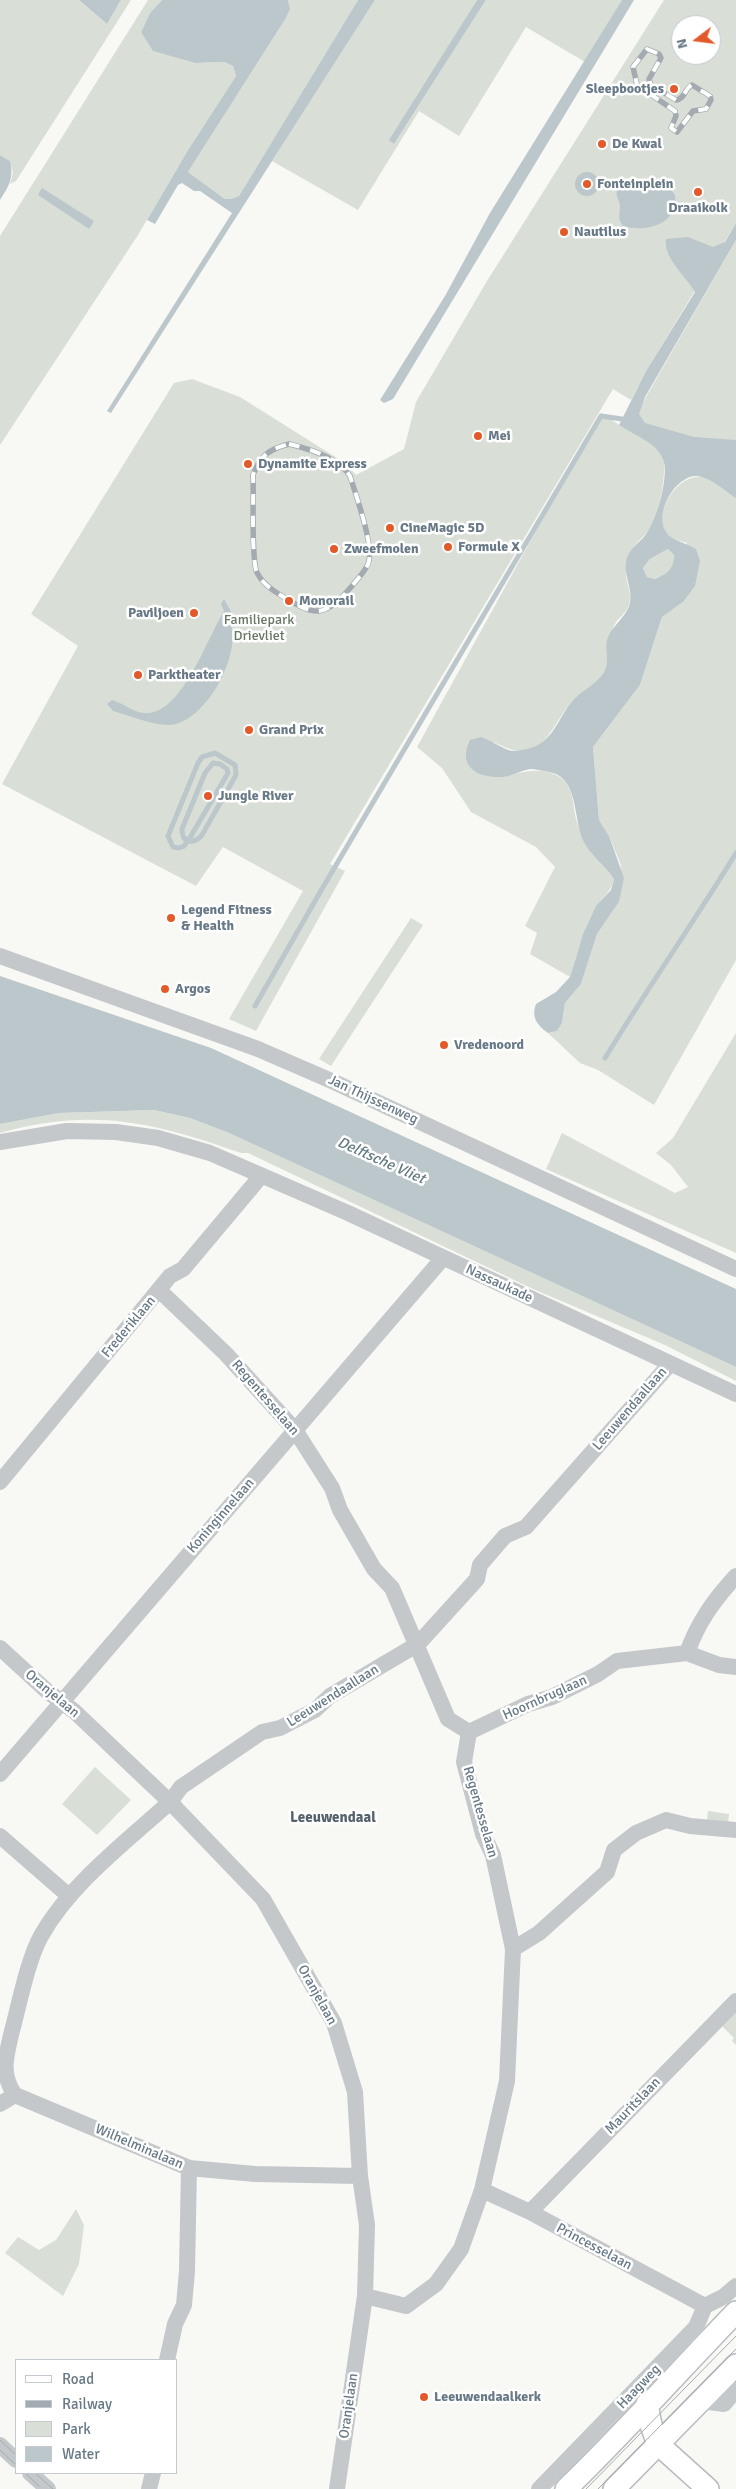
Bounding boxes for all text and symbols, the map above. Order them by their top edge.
north arrow [671,15,721,65]
text: N [673,37,691,51]
place label: Sleepbootjes [586,81,664,97]
marker: Sleepbootjes [668,83,680,95]
place label: De Kwal [612,136,662,152]
marker: De Kwal [596,138,608,150]
place label: Fonteinplein [597,176,673,192]
marker: Fonteinplein [581,178,593,190]
marker: Draaikolk [692,186,704,198]
place label: Draaikolk [668,200,728,216]
place label: Nautilus [574,224,626,240]
marker: Nautilus [558,226,570,238]
place label: Mei [488,428,511,444]
marker: Mei [472,430,484,442]
place label: Dynamite Express [258,456,367,472]
marker: Dynamite Express [242,458,254,470]
place label: CineMagic 5D [400,520,484,536]
marker: CineMagic 5D [384,522,396,534]
place label: Formule X [458,539,520,555]
place label: Zweefmolen [344,541,419,557]
marker: Formule X [442,541,454,553]
marker: Zweefmolen [328,543,340,555]
place label: Monorail [299,593,354,609]
marker: Monorail [283,595,295,607]
place label: Paviljoen [128,605,184,621]
marker: Paviljoen [188,607,200,619]
park label: Familiepark Drievliet [224,612,294,644]
place label: Parktheater [148,667,221,683]
marker: Parktheater [132,669,144,681]
place label: Grand Prix [259,722,324,738]
marker: Grand Prix [243,724,255,736]
place label: Jungle River [218,788,293,804]
marker: Jungle River [202,790,214,802]
place label: Legend Fitness & Health [181,902,272,934]
marker: Legend Fitness & Health [165,912,177,924]
place label: Argos [175,981,210,997]
marker: Argos [159,983,171,995]
place label: Vredenoord [454,1037,524,1053]
marker: Vredenoord [438,1039,450,1051]
street label: Jan Thijssenweg [326,1072,420,1128]
water label: Delftsche Vliet [335,1134,427,1188]
street label: Nassaukade [463,1261,535,1307]
street label: Frederiklaan [98,1293,160,1361]
street label: Regentesselaan [228,1357,302,1439]
street label: Leeuwendaallaan [589,1364,671,1454]
street label: Koninginnelaan [184,1475,258,1557]
street label: Leeuwendaallaan [284,1661,382,1731]
street label: Oranjelaan [21,1666,83,1722]
street label: Hoornbruglaan [500,1672,590,1724]
street label: Regentesselaan [459,1764,501,1860]
district label: Leeuwendaal [290,1809,376,1827]
street label: Oranjelaan [294,1962,340,2028]
street label: Mauritslaan [602,2074,664,2138]
street label: Wilhelminalaan [92,2121,186,2173]
street label: Princesselaan [553,2220,635,2274]
legend [15,2359,178,2474]
street label: Haagweg [614,2361,664,2413]
text: Road [62,2370,94,2388]
street label: Oranjelaan [336,2372,362,2440]
place label: Leeuwendaalkerk [434,2389,541,2405]
marker: Leeuwendaalkerk [418,2391,430,2403]
text: Railway [62,2395,112,2413]
text: Park [62,2420,91,2438]
text: Water [62,2445,100,2463]

